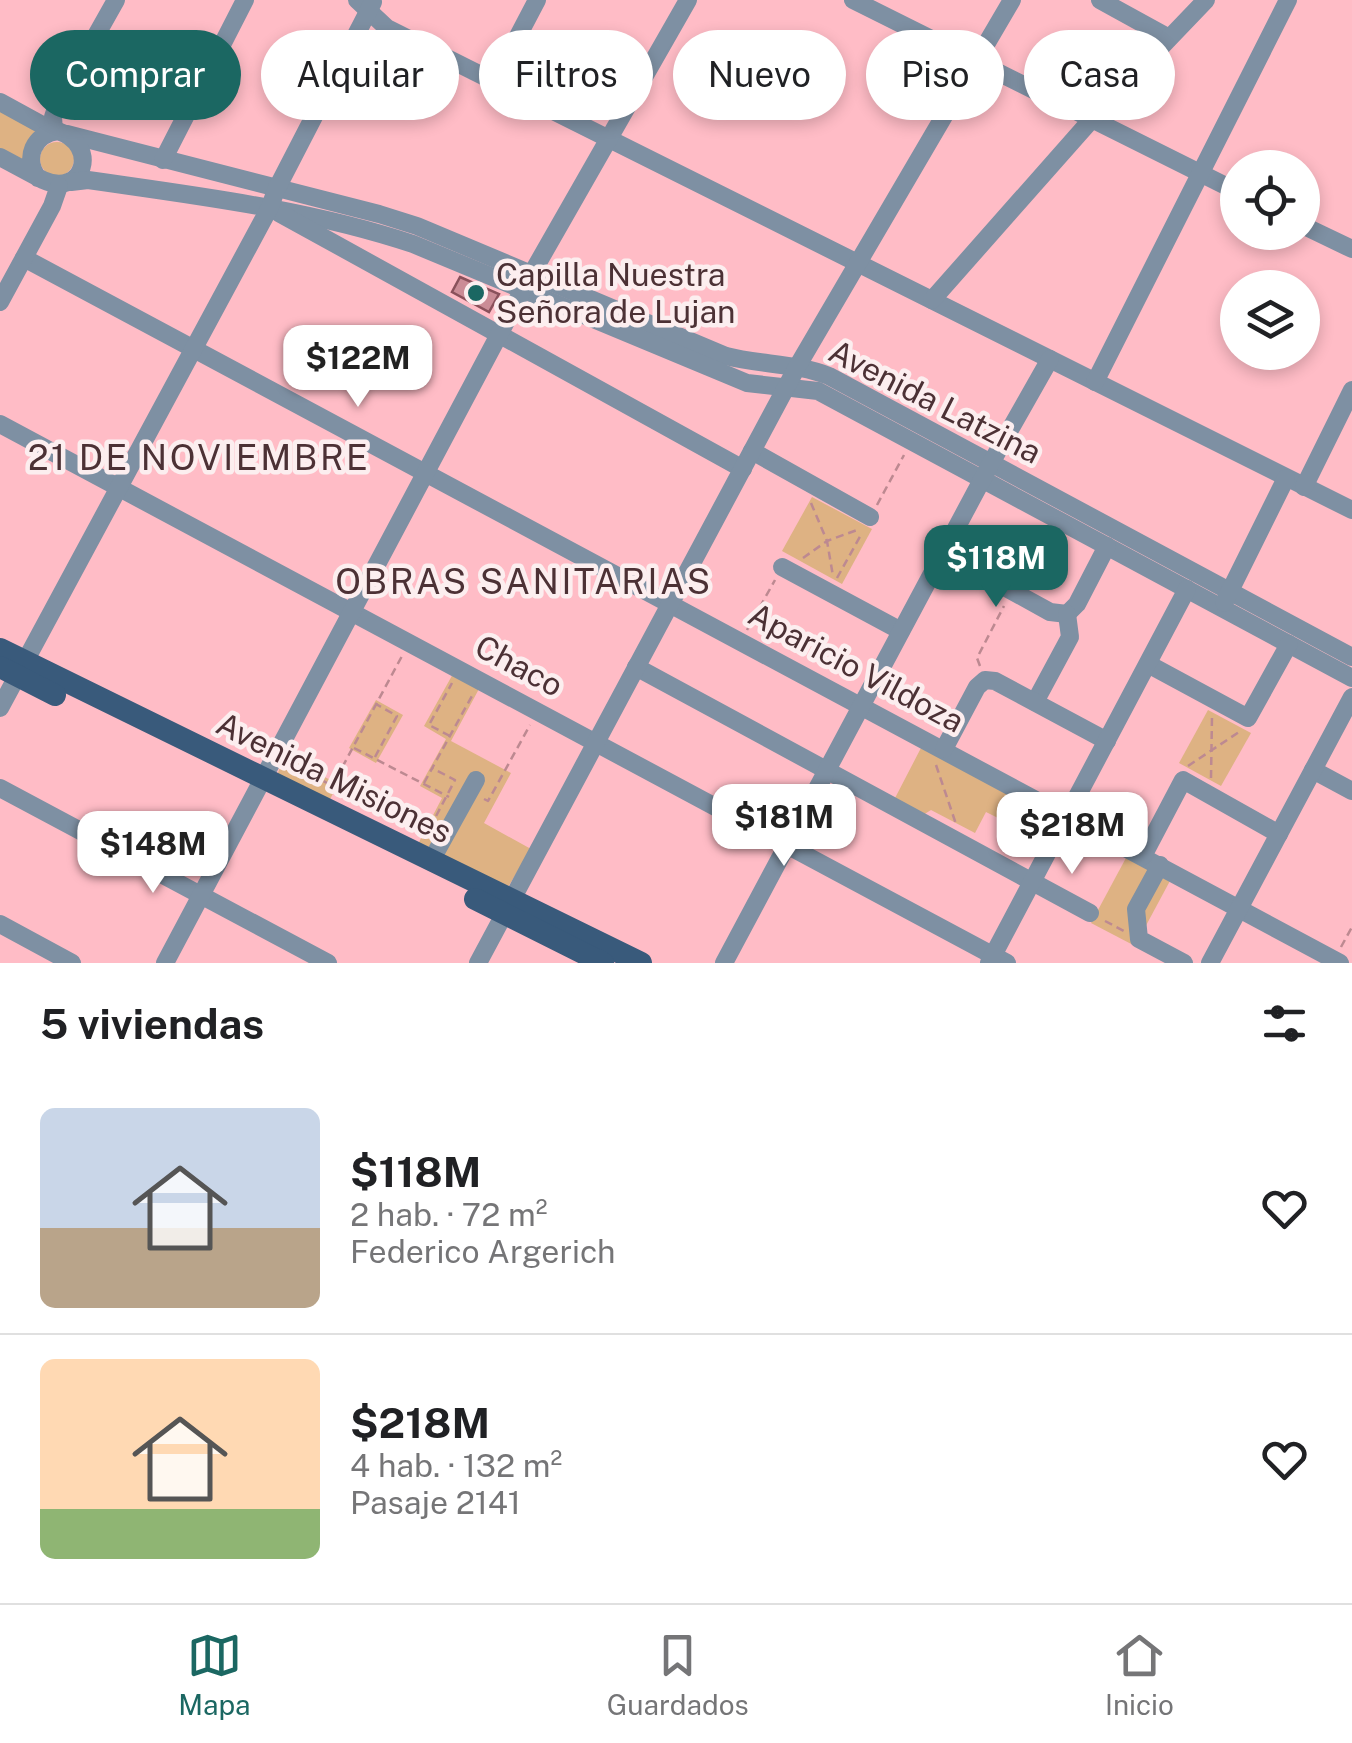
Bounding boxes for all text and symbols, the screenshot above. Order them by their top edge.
chip: Comprar [30,30,241,120]
chip: Alquilar [261,30,459,120]
chip: Filtros [479,30,653,120]
chip: Nuevo [673,30,846,120]
chip: Piso [866,30,1004,120]
chip: Casa [1024,30,1175,120]
map controls [1220,150,1320,370]
button: locate [1220,150,1320,250]
place label: Capilla Nuestra Señora de Lujan [496,256,736,330]
button: layers [1220,270,1320,370]
marker: Capilla Nuestra Señora de Lujan [465,282,487,304]
pin: $122M [288,325,428,410]
street label: Avenida Latzina [823,332,1047,471]
text: $122M [305,339,411,376]
district label: 21 DE NOVIEMBRE [28,437,370,478]
pin: $118M [926,525,1066,610]
text: $118M [946,539,1046,576]
district label: OBRAS SANITARIAS [335,561,713,602]
street label: Aparicio Vildoza [742,595,970,740]
street label: Chaco [469,627,569,704]
street label: Avenida Misiones [211,705,458,850]
pin: $181M [714,784,854,869]
pin: $218M [1002,792,1142,877]
text: $181M [734,798,834,835]
text: $218M [1019,806,1125,843]
pin: $148M [83,811,223,896]
text: $148M [99,825,207,862]
icon: filters [1257,996,1312,1051]
text: 5 viviendas [40,999,264,1048]
text: $118M [350,1147,481,1196]
icon: home [120,1148,240,1268]
icon: heart [1257,1181,1312,1236]
text: 2 hab. · 72 m² [350,1196,547,1233]
text: Federico Argerich [350,1233,616,1270]
text: $218M [350,1398,490,1447]
icon: home [120,1399,240,1519]
icon: heart [1257,1432,1312,1487]
text: 4 hab. · 132 m² [350,1447,562,1484]
text: Pasaje 2141 [350,1484,521,1521]
tab: Mapa [178,1628,250,1721]
tab: Guardados [607,1628,749,1721]
tab: Inicio [1105,1628,1174,1721]

